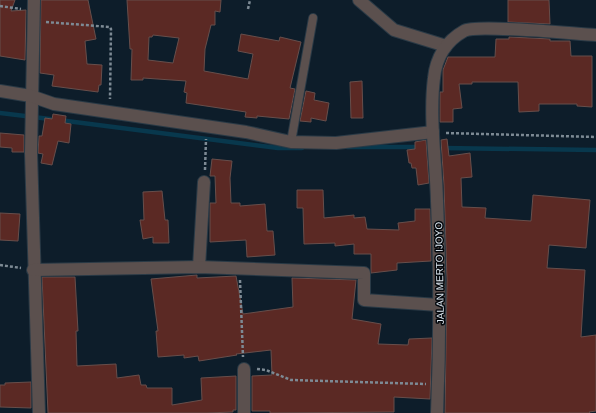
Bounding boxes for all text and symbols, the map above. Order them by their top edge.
street label: JALAN MERTO IJOYO [433,221,446,324]

